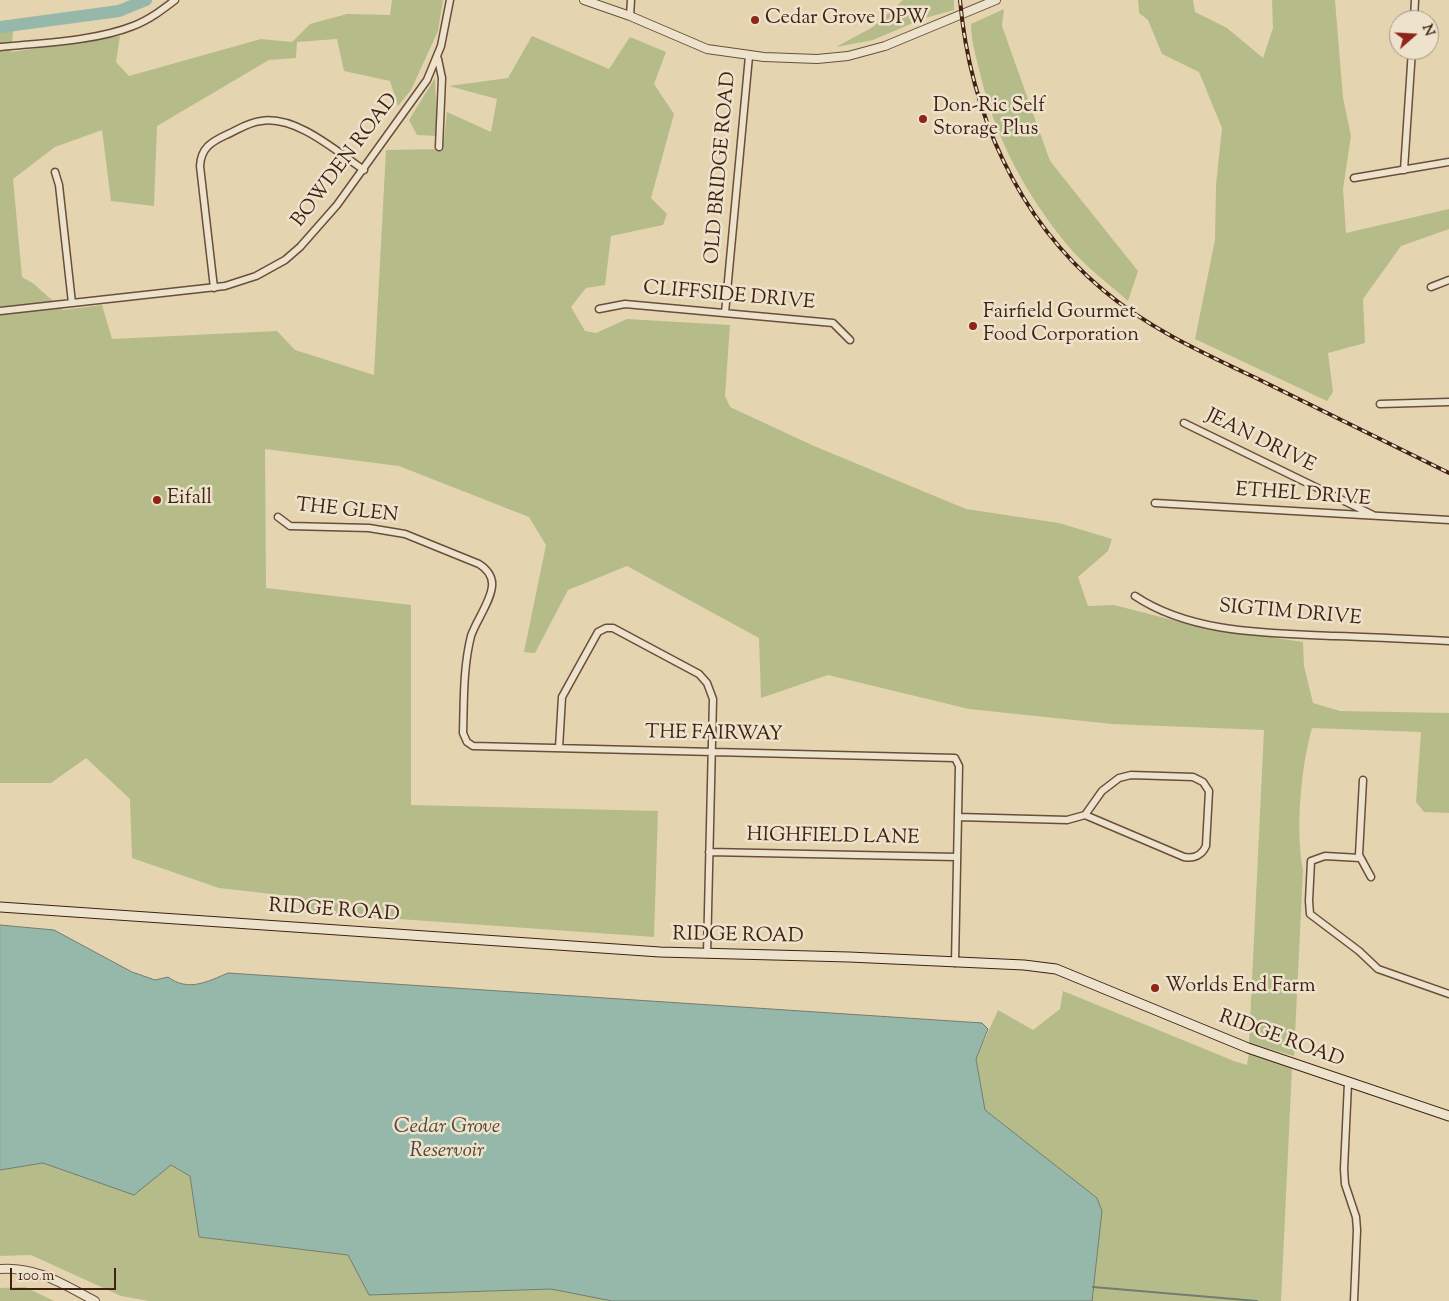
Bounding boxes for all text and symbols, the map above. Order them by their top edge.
place label: Cedar Grove DPW [765,8,928,32]
north arrow [1389,10,1439,60]
marker: Cedar Grove DPW [749,14,761,26]
text: N [1416,22,1439,39]
street label: OLD BRIDGE ROAD [702,71,742,265]
street label: BOWDEN ROAD [288,89,404,233]
place label: Don-Ric Self Storage Plus [933,96,1045,143]
marker: Don-Ric Self Storage Plus [917,113,929,125]
street label: CLIFFSIDE DRIVE [642,278,816,316]
place label: Fairfield Gourmet Food Corporation [983,302,1139,349]
marker: Fairfield Gourmet Food Corporation [967,320,979,332]
street label: JEAN DRIVE [1201,405,1319,479]
street label: ETHEL DRIVE [1235,479,1371,513]
place label: Eifall [167,488,212,512]
marker: Eifall [151,494,163,506]
street label: THE GLEN [295,495,399,529]
street label: SIGTIM DRIVE [1218,596,1362,632]
street label: THE FAIRWAY [645,722,783,748]
street label: HIGHFIELD LANE [746,824,920,852]
street label: RIDGE ROAD [268,895,400,929]
street label: RIDGE ROAD [672,924,804,950]
place label: Worlds End Farm [1165,976,1315,1000]
marker: Worlds End Farm [1149,982,1161,994]
street label: RIDGE ROAD [1215,1006,1347,1074]
water label: Cedar Grove Reservoir [394,1115,500,1165]
scale bar [12,1258,119,1290]
text: 100 m [18,1266,54,1287]

